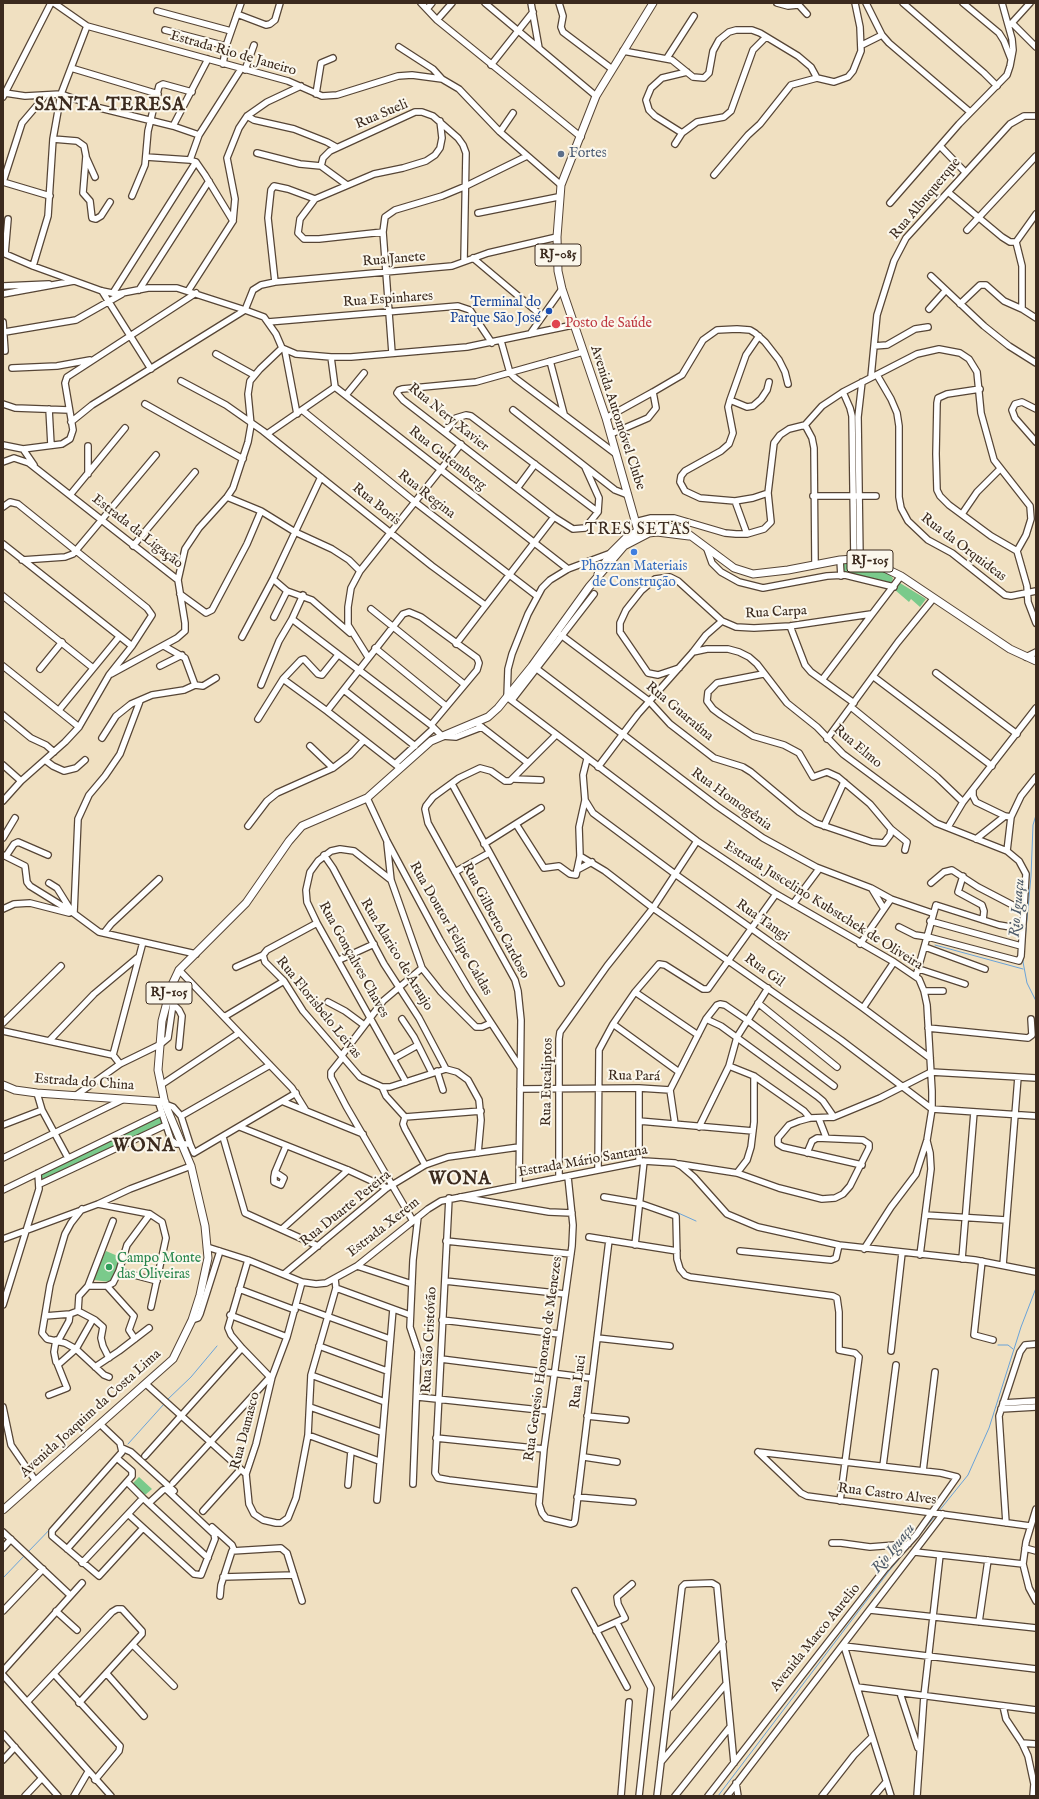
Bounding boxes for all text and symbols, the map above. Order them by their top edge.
street label: Estrada Rio de Janeiro [168,28,298,80]
district label: SANTA TERESA [35,95,185,117]
street label: Rua Sueli [353,96,411,134]
place label: Fortes [569,146,607,162]
marker: Fortes [556,149,566,159]
street label: Rua Albuquerque [887,155,965,243]
road number: RJ-085 [535,244,581,266]
street label: Rua Janete [362,249,426,271]
street label: Rua Espinhares [342,288,434,312]
place label: Terminal do Parque São José [450,295,541,328]
marker: Terminal do Parque São José [544,306,554,316]
place label: Posto de Saúde [565,316,652,332]
marker: Posto de Saúde [550,318,562,330]
street label: Avenida Automóvel Clube [586,344,648,492]
street label: Rua Nery Xavier [404,380,492,456]
street label: Rua Gutemberg [405,423,489,495]
street label: Rua Regina [394,467,458,523]
street label: Rua Boris [348,480,404,530]
street label: Estrada da Ligação [88,491,186,573]
street label: Rua da Orquideas [917,510,1009,586]
district label: TRES SETAS [585,521,691,541]
marker: Phozzan Materiais de Construção [629,547,639,557]
road number: RJ-105 [847,550,893,572]
place label: Phozzan Materiais de Construção [581,559,687,592]
street label: Rua Carpa [745,603,807,623]
street label: Rua Guaraúna [642,679,716,745]
street label: Rua Elmo [829,722,885,772]
street label: Rua Homogênia [687,765,775,835]
street label: Estrada Juscelino Kubstchek de Oliveira [720,838,926,974]
street label: Rua Doutor Felipe Caldas [405,859,495,999]
street label: Rua Gilberto Cardoso [457,860,533,982]
water label: Rio Iguaçu [1006,878,1030,938]
street label: Rua Alarico de Araujo [356,896,436,1014]
street label: Rua Tangi [732,897,792,945]
street label: Rua Gonçalves Chaves [314,899,392,1021]
street label: Rua Gil [741,951,787,991]
street label: Rua Florisbelo Leivas [272,954,364,1062]
road number: RJ-105 [146,982,192,1004]
street label: Rua Eucaliptos [539,1038,557,1126]
street label: Rua Pará [608,1068,660,1086]
street label: Estrada do China [34,1071,134,1095]
district label: WONA [112,1136,176,1158]
street label: Estrada Mário Santana [517,1142,649,1182]
street label: Rua Duarte Pereira [297,1167,395,1251]
district label: WONA [428,1169,492,1191]
street label: Estrada Xerem [344,1195,424,1261]
place label: Campo Monte das Oliveiras [117,1251,201,1284]
street label: Rua Genesio Honorato de Menezes [521,1256,567,1462]
marker: Campo Monte das Oliveiras [104,1262,114,1272]
street label: Rua São Cristóvão [419,1286,441,1394]
street label: Avenida Joaquim da Costa Lima [17,1346,165,1482]
street label: Rua Luci [567,1354,591,1410]
street label: Rua Damasco [228,1390,264,1472]
street label: Rua Castro Alves [837,1481,937,1509]
water label: Rio Iguaçu [868,1520,920,1578]
street label: Avenida Marco Aurelio [767,1581,865,1695]

